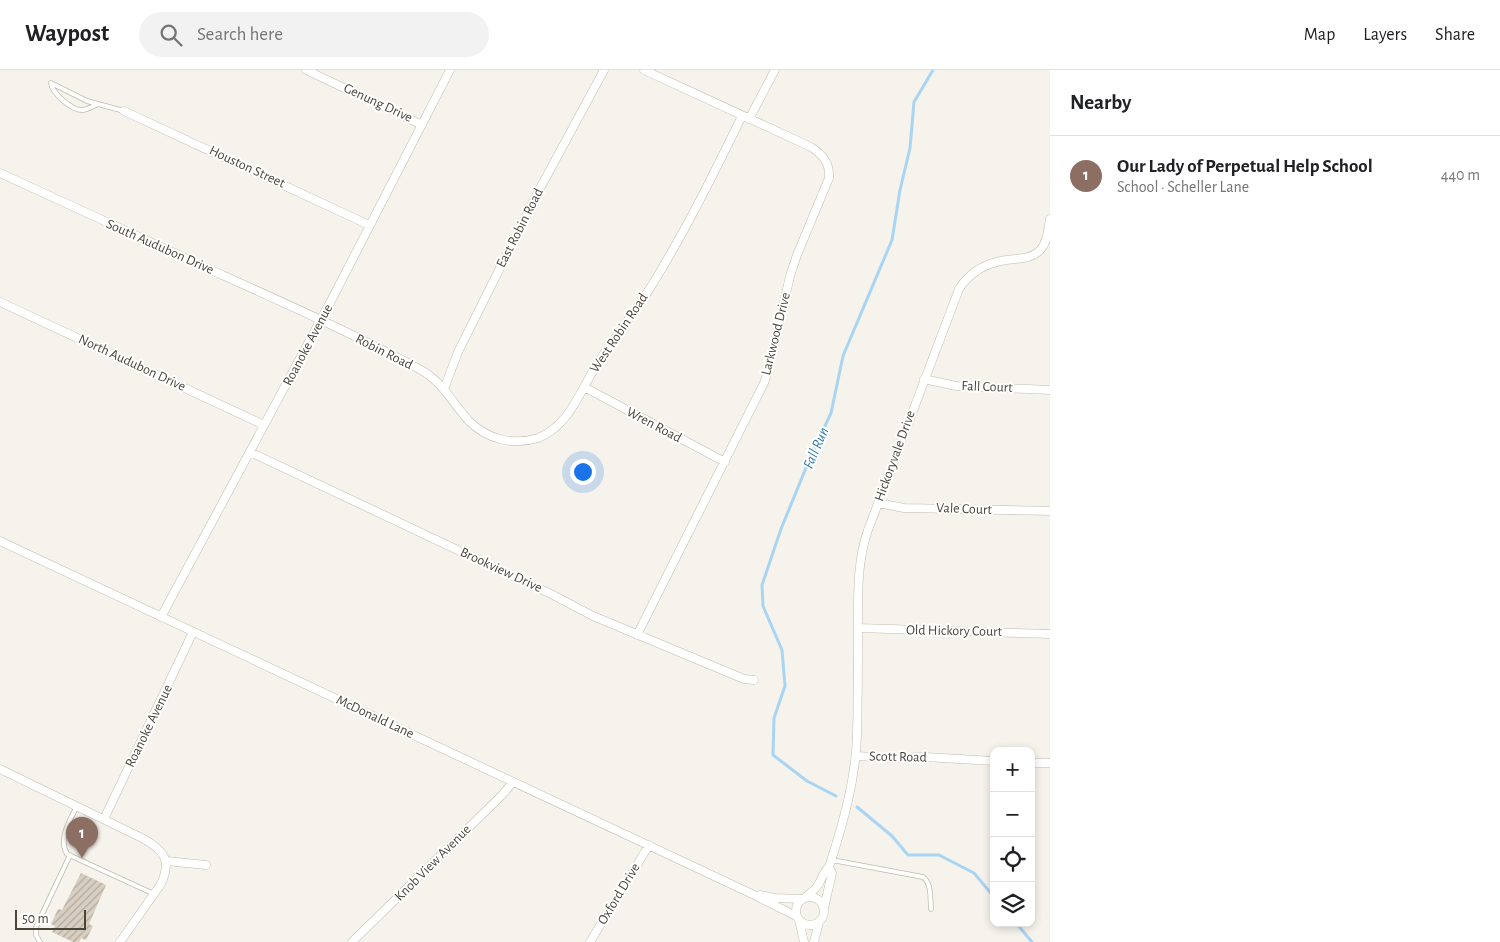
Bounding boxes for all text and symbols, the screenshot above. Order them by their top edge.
search box [139,12,489,57]
icon: search [157,21,185,49]
text: Waypost [25,22,109,46]
text: Search here [197,25,283,44]
text: Map [1304,26,1335,44]
text: Layers [1363,26,1407,44]
text: Share [1435,26,1475,44]
street label: Genung Drive [341,81,415,125]
text: Nearby [1070,92,1131,113]
street label: Houston Street [207,143,288,191]
text: Our Lady of Perpetual Help School [1117,157,1373,176]
text: 1 [1083,167,1089,183]
text: 440 m [1441,167,1480,183]
text: School · Scheller Lane [1117,179,1249,195]
street label: East Robin Road [494,186,546,270]
street label: South Audubon Drive [104,217,216,277]
street label: West Robin Road [587,291,651,375]
street label: Larkwood Drive [759,291,793,377]
street label: Roanoke Avenue [281,302,335,388]
street label: North Audubon Drive [76,332,188,394]
street label: Robin Road [353,332,415,372]
street label: Fall Court [961,379,1013,395]
street label: Wren Road [624,405,684,445]
street label: Hickoryvale Drive [872,409,918,503]
water label: Fall Run [801,425,831,471]
your location [570,459,596,485]
street label: Vale Court [936,501,993,517]
street label: Brookview Drive [458,545,544,595]
street label: Old Hickory Court [906,623,1003,639]
street label: Roanoke Avenue [123,682,175,770]
street label: McDonald Lane [334,693,416,741]
map controls [990,747,1035,927]
button: + [990,747,1035,792]
street label: Scott Road [869,749,927,765]
button: − [990,792,1035,837]
pin: 1 [66,817,98,858]
street label: Knob View Avenue [392,822,474,904]
button: locate [990,837,1035,882]
street label: Oxford Drive [595,861,643,927]
button: layers [990,882,1035,927]
scale bar [15,907,86,930]
text: 50 m [22,912,49,926]

